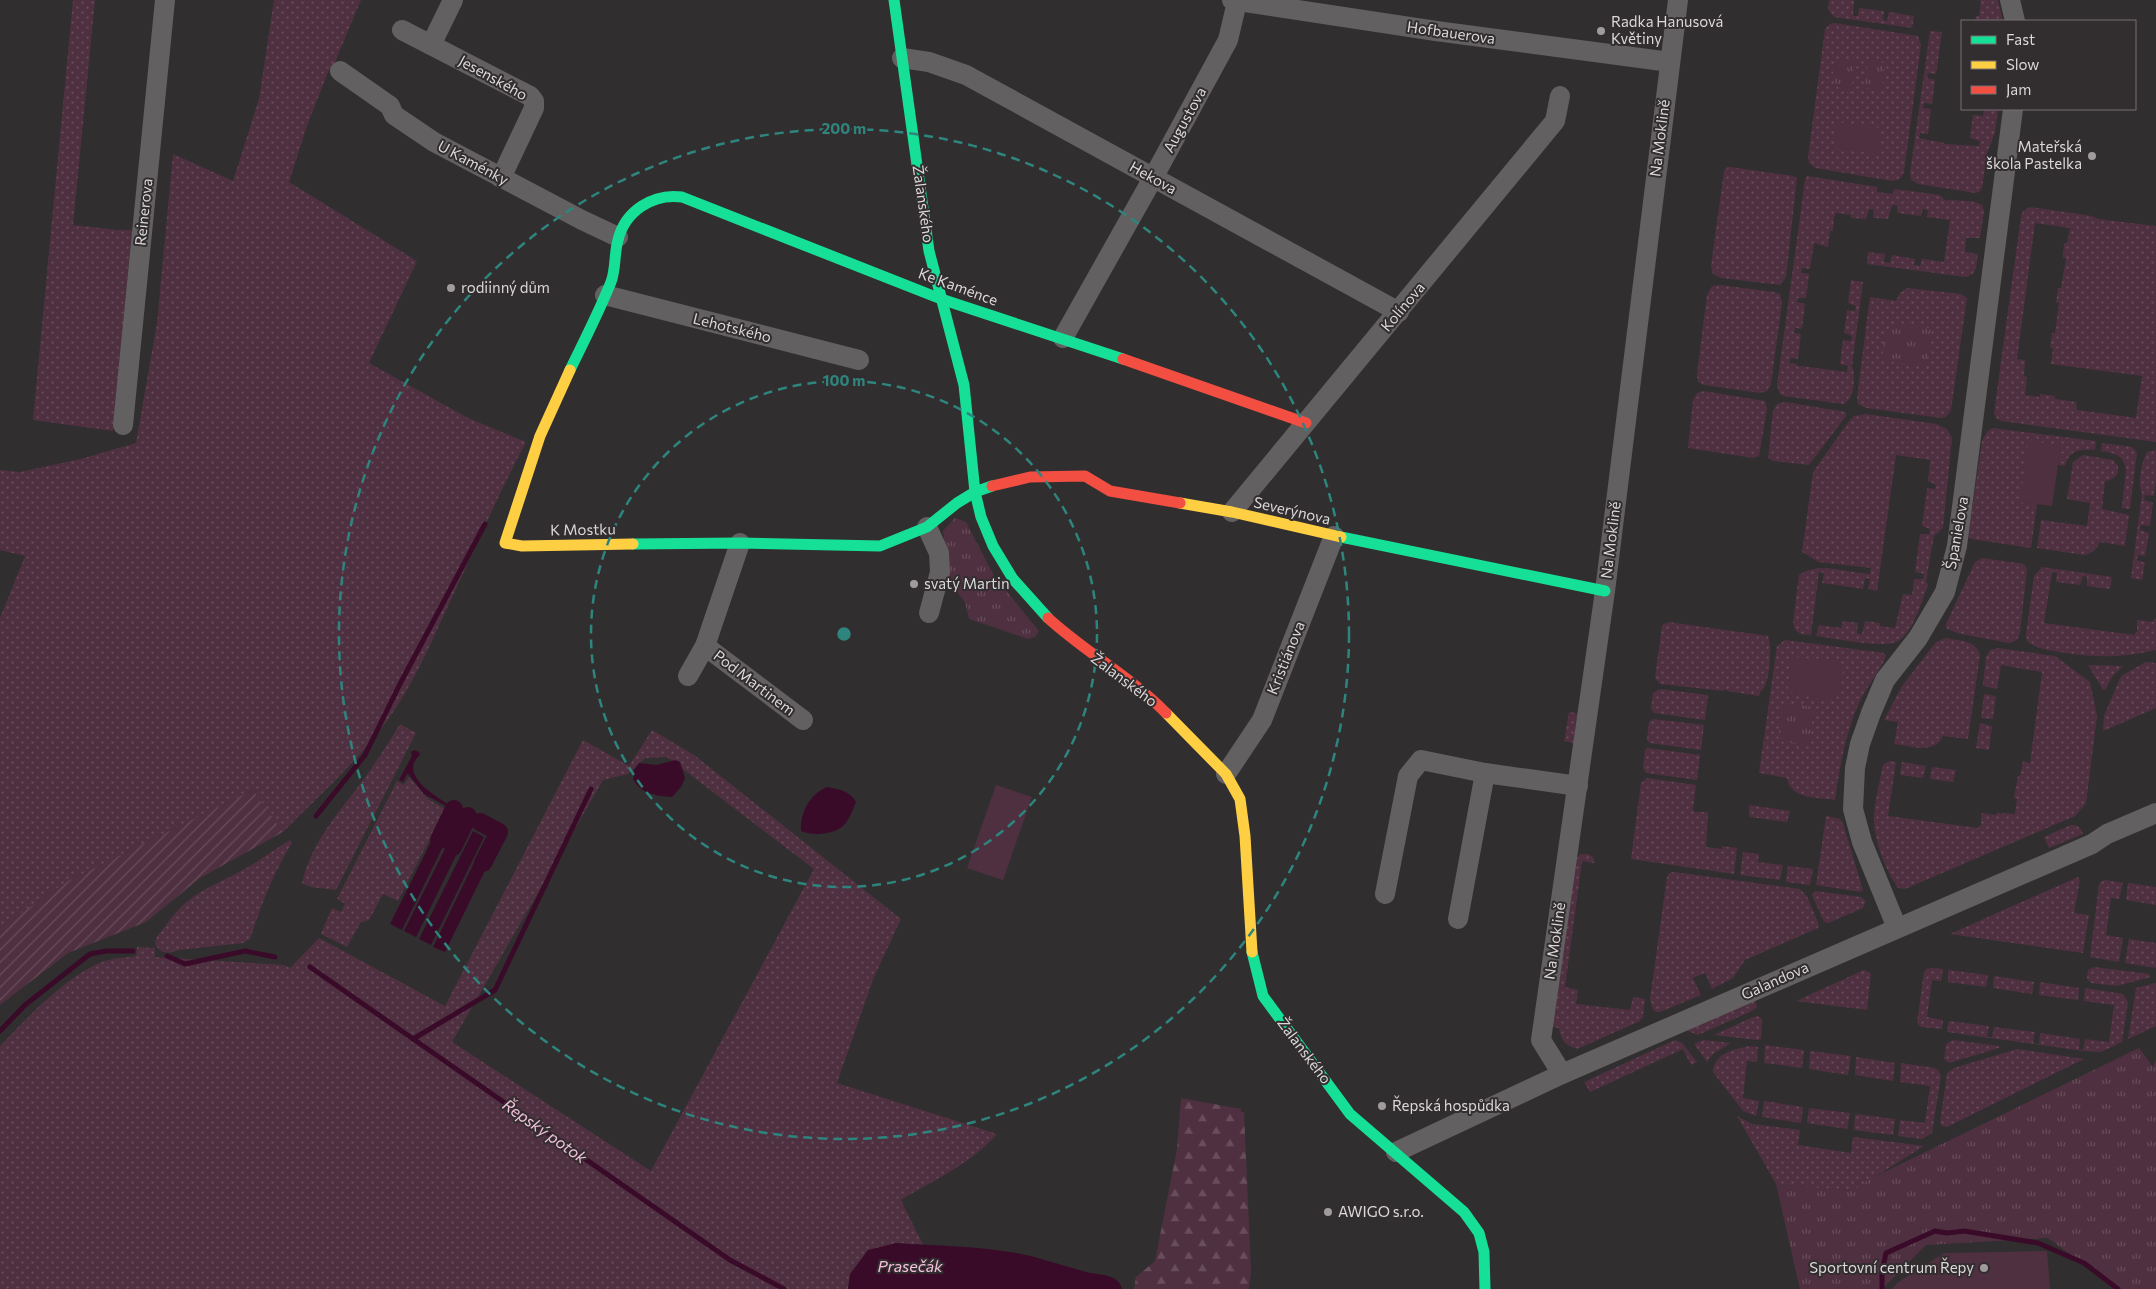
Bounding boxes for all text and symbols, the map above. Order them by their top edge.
place label: Radka Hanusová Květiny [1611,12,1723,47]
street label: Hofbauerova [1406,17,1496,47]
legend [1961,20,2136,110]
marker: Radka Hanusová Květiny [1595,25,1607,37]
text: Fast [2006,30,2035,48]
street label: Jesenského [456,51,531,103]
text: Slow [2006,55,2039,73]
text: Jam [2006,80,2031,98]
street label: Augustova [1159,84,1209,155]
street label: Na Moklině [1645,98,1673,177]
text: 200 m [822,119,866,137]
street label: U Kaménky [435,136,512,188]
place label: Mateřská škola Pastelka [1986,137,2082,172]
marker: Mateřská škola Pastelka [2086,150,2098,162]
street label: Hekova [1127,157,1180,197]
street label: Žalanského [910,164,939,244]
street label: Reinerova [131,177,155,246]
street label: Ke Kaménce [916,263,1001,309]
place label: rodiinný dům [461,278,550,296]
street label: Kolínova [1376,278,1428,335]
marker: rodiinný dům [445,282,457,294]
street label: Lehotského [691,309,773,345]
text: 100 m [823,371,865,389]
street label: Severýnova [1252,492,1332,528]
street label: Španielova [1940,495,1971,571]
street label: Na Moklině [1596,500,1624,579]
street label: K Mostku [550,519,616,539]
place label: svatý Martin [924,574,1010,592]
marker: svatý Martin [908,578,920,590]
street label: Kristiánova [1262,618,1308,697]
centre of rings [835,625,853,643]
street label: Pod Martinem [710,646,799,719]
street label: Žalanského [1088,648,1162,710]
street label: Na Moklině [1540,901,1568,981]
street label: Galandova [1738,957,1811,1003]
street label: Žalanského [1274,1013,1336,1087]
water label: Řepský potok [499,1095,591,1167]
place label: Řepská hospůdka [1392,1095,1510,1114]
marker: Řepská hospůdka [1376,1100,1388,1112]
place label: AWIGO s.r.o. [1338,1202,1424,1220]
marker: AWIGO s.r.o. [1322,1206,1334,1218]
water label: Prasečák [877,1256,943,1275]
place label: Sportovní centrum Řepy [1809,1257,1974,1276]
marker: Sportovní centrum Řepy [1978,1262,1990,1274]

